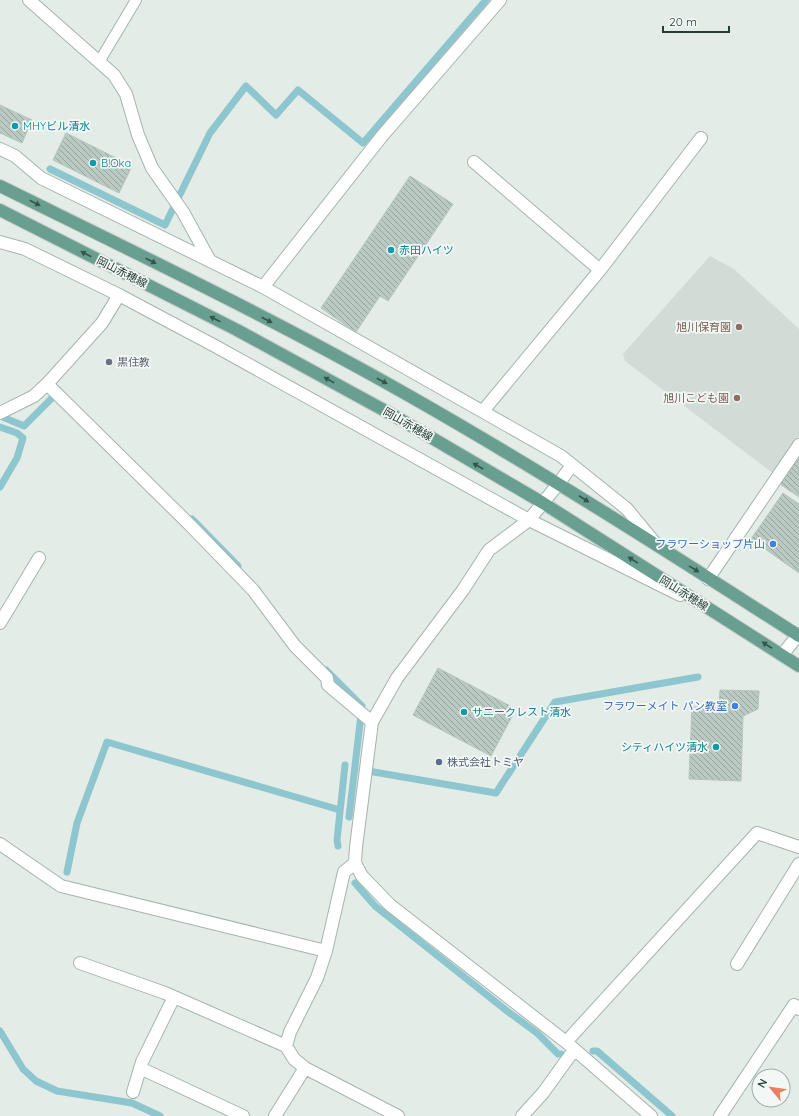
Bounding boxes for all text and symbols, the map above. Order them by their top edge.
scale bar [663,8,729,34]
text: 20 m [669,14,697,29]
place label: MHYビル清水 [23,119,90,133]
marker: MHYビル清水 [10,121,20,131]
place label: B!Oka [101,156,131,170]
marker: B!Oka [88,158,98,168]
one-way arrow [29,200,41,206]
place label: 赤田ハイツ [399,243,454,257]
marker: 赤田ハイツ [386,245,396,255]
one-way arrow [80,251,92,257]
street label: 岡山赤穂線 [94,253,150,291]
one-way arrow [145,258,157,264]
one-way arrow [209,316,220,322]
one-way arrow [261,316,273,323]
place label: 旭川保育園 [676,320,731,334]
marker: 旭川保育園 [734,322,744,332]
place label: 黒住教 [117,355,150,369]
marker: 黒住教 [104,357,114,367]
one-way arrow [323,377,335,384]
one-way arrow [376,378,388,385]
place label: 旭川こども園 [663,391,729,405]
marker: 旭川こども園 [732,393,742,403]
street label: 岡山赤穂線 [381,404,435,444]
one-way arrow [472,462,484,469]
one-way arrow [578,496,590,503]
place label: フラワーショップ片山 [655,537,765,551]
marker: フラワーショップ片山 [768,539,778,549]
one-way arrow [627,557,639,564]
one-way arrow [688,566,700,573]
street label: 岡山赤穂線 [657,572,711,614]
one-way arrow [761,641,772,649]
place label: フラワーメイト パン教室 [603,699,727,713]
marker: フラワーメイト パン教室 [730,701,740,711]
place label: サニークレスト清水 [472,705,571,719]
marker: サニークレスト清水 [459,707,469,717]
place label: シティハイツ清水 [621,740,708,754]
marker: シティハイツ清水 [711,742,721,752]
place label: 株式会社トミヤ [447,755,524,769]
marker: 株式会社トミヤ [434,757,444,767]
north arrow [751,1068,791,1108]
text: N [754,1076,770,1090]

